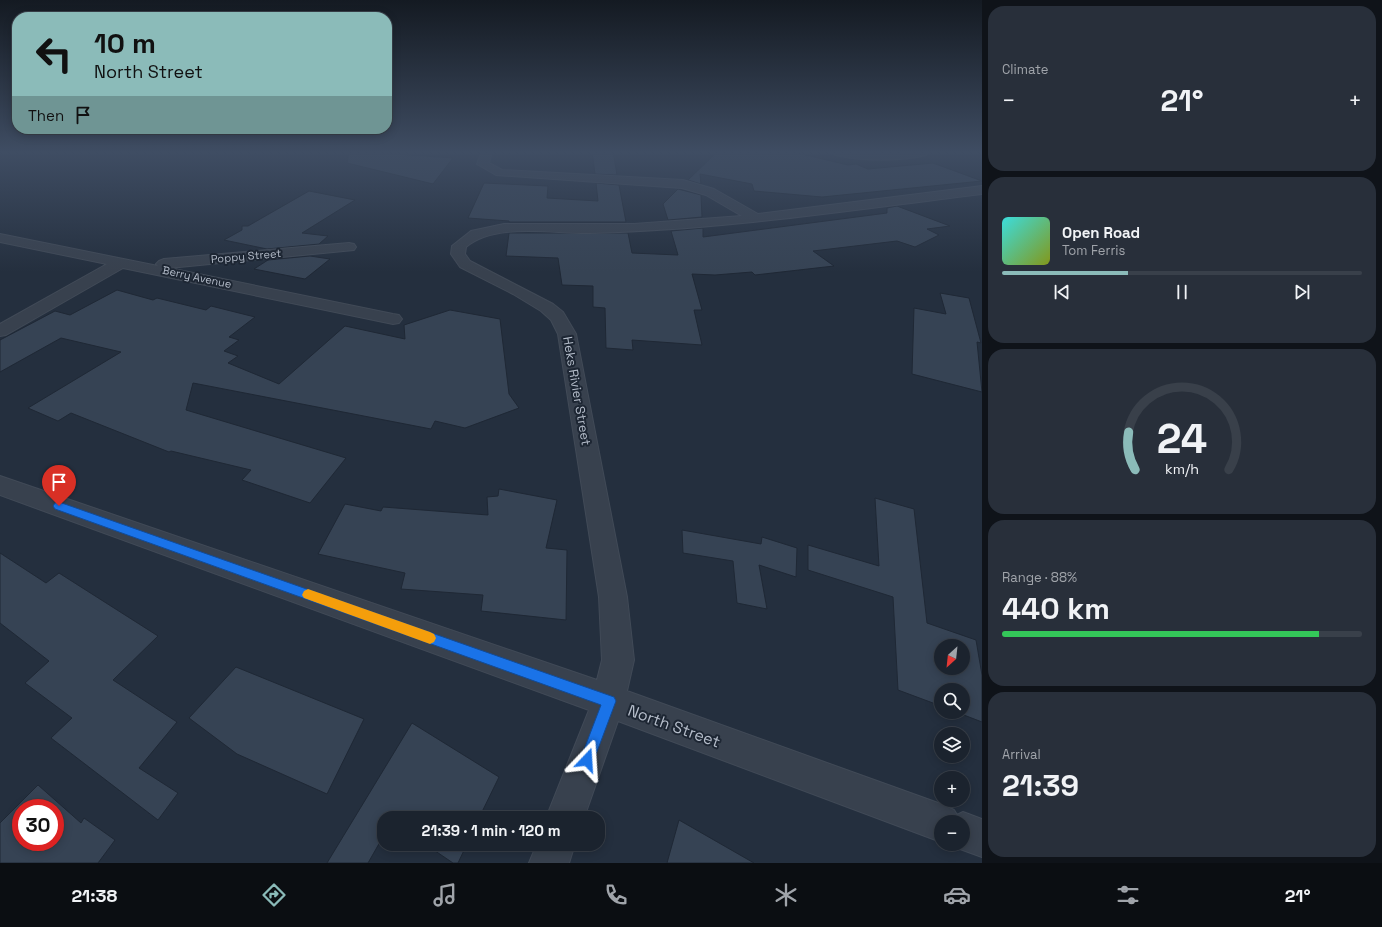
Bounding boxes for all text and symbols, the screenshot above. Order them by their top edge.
text: 10 m [94,25,156,61]
icon: left [28,28,80,80]
text: North Street [94,60,203,83]
text: Climate [1002,61,1048,78]
text: 21° [1160,81,1204,120]
text: − [1002,86,1016,114]
text: + [1348,86,1362,114]
icon: arrive [72,104,94,126]
text: Then [28,106,64,125]
text: Open Road [1062,223,1140,242]
text: Tom Ferris [1062,242,1125,259]
street label: Poppy Street [210,246,282,266]
street label: Berry Avenue [161,263,233,291]
icon: previous [1051,281,1073,303]
icon: pause [1171,281,1193,303]
icon: next [1291,281,1313,303]
street label: Heks Rivier Street [559,335,595,447]
text: 24 [1157,411,1207,464]
text: km/h [1165,459,1199,477]
pin [42,465,76,506]
icon: arrive [48,471,70,493]
text: Range · 88% [1002,569,1077,586]
text: 440 km [1002,589,1110,628]
north arrow [934,639,970,675]
map controls [934,639,970,851]
button: search [934,683,970,719]
street label: North Street [625,700,723,752]
button: layers [934,727,970,763]
position arrow [566,739,608,781]
text: Arrival [1002,746,1041,763]
text: 21:39 [1002,766,1079,805]
button: + [934,771,970,807]
speed limit sign: 30 [12,799,64,851]
button: − [934,815,970,851]
text: 21:39 · 1 min · 120 m [422,821,561,840]
icon: directions [260,881,288,909]
icon: music [431,881,459,909]
icon: phone [602,881,630,909]
icon: climate [772,881,800,909]
icon: car [943,881,971,909]
icon: filters [1114,881,1142,909]
text: 21:38 [71,884,117,907]
text: 21° [1285,884,1311,907]

